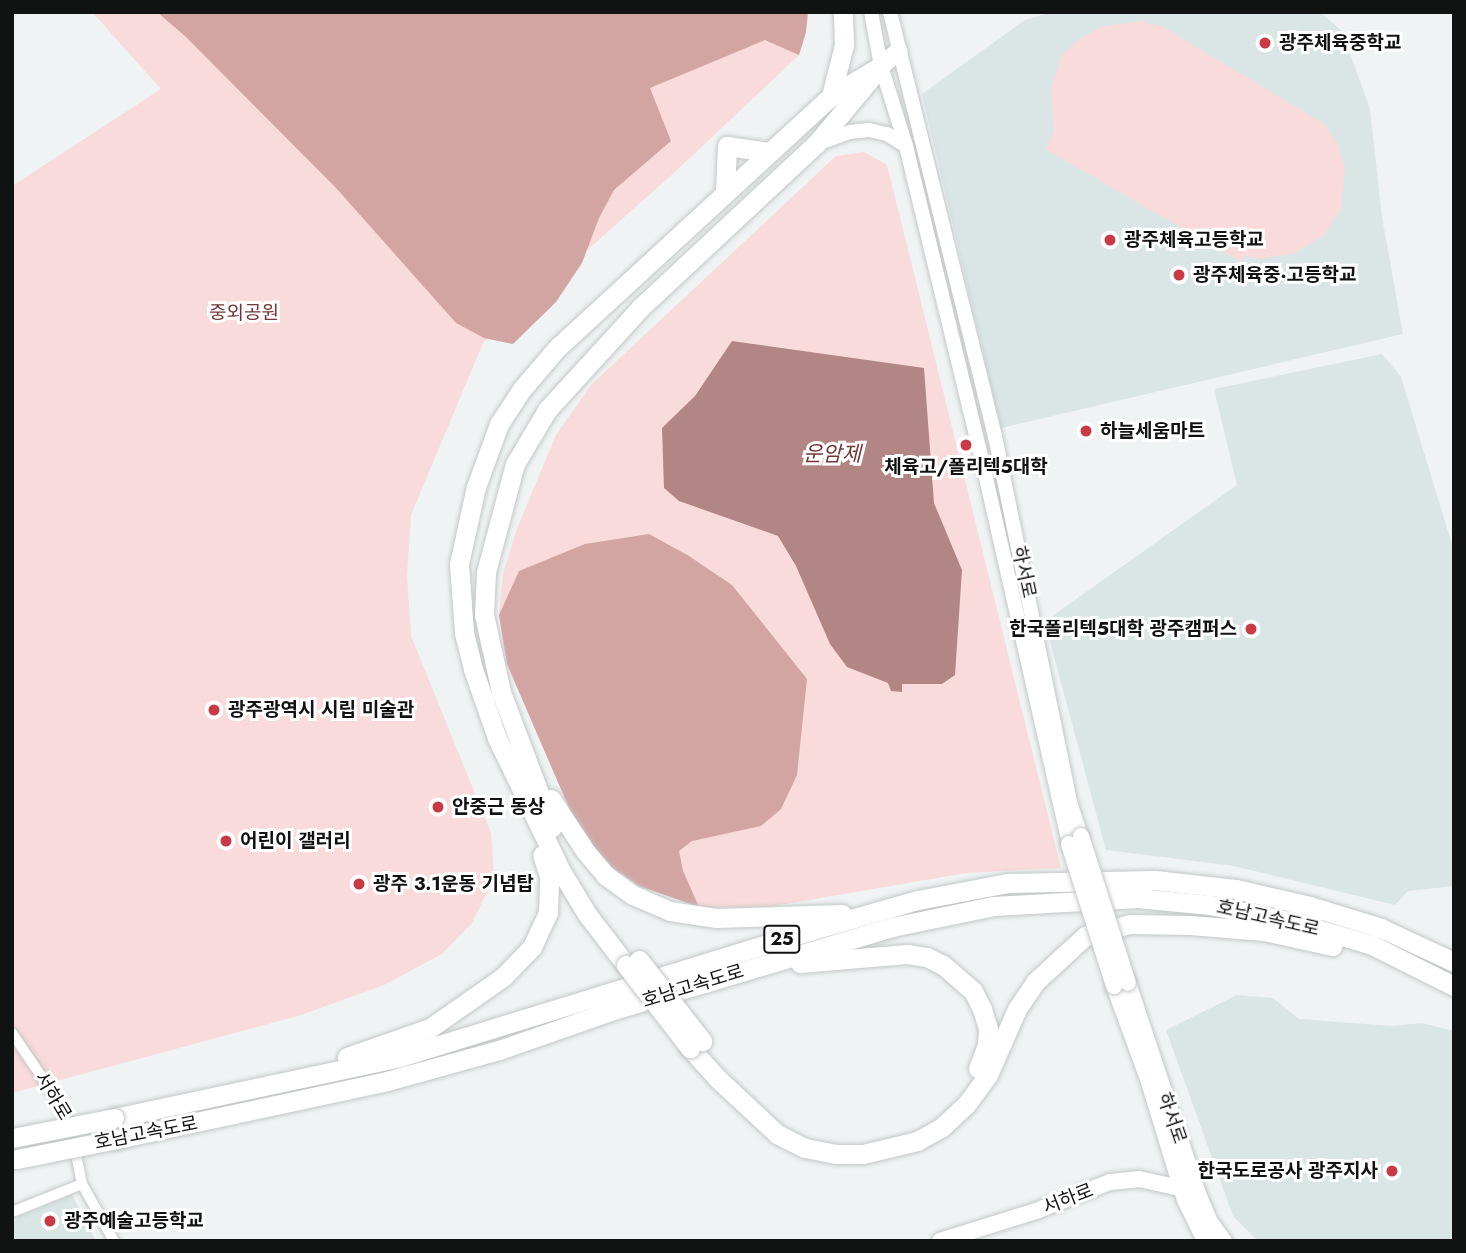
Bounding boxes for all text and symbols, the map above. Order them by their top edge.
place label: 광주체육중학교 [1279,32,1401,54]
marker: 광주체육중학교 [1257,35,1273,51]
place label: 광주체육고등학교 [1124,229,1264,251]
marker: 광주체육고등학교 [1102,232,1118,248]
place label: 광주체육중·고등학교 [1193,264,1356,286]
marker: 광주체육중·고등학교 [1171,267,1187,283]
park label: 중외공원 [209,302,279,324]
place label: 하늘세움마트 [1100,420,1205,442]
marker: 하늘세움마트 [1078,423,1094,439]
marker: 체육고/폴리텍5대학 [958,437,974,453]
water label: 운암제 [803,441,861,467]
place label: 체육고/폴리텍5대학 [884,456,1048,478]
street label: 하서로 [1007,544,1041,600]
place label: 한국폴리텍5대학 광주캠퍼스 [1009,618,1237,640]
marker: 한국폴리텍5대학 광주캠퍼스 [1243,621,1259,637]
place label: 광주광역시 시립 미술관 [228,699,414,721]
marker: 광주광역시 시립 미술관 [206,702,222,718]
place label: 안중근 동상 [452,796,545,818]
marker: 안중근 동상 [430,799,446,815]
place label: 어린이 갤러리 [240,830,351,852]
marker: 어린이 갤러리 [218,833,234,849]
place label: 광주 3.1운동 기념탑 [373,873,534,895]
marker: 광주 3.1운동 기념탑 [351,876,367,892]
street label: 호남고속도로 [1214,895,1322,941]
road number: 25 [763,924,801,954]
street label: 호남고속도로 [640,960,746,1012]
street label: 서하로 [30,1068,76,1124]
street label: 하서로 [1153,1089,1191,1147]
street label: 호남고속도로 [92,1112,200,1154]
place label: 한국도로공사 광주지사 [1198,1160,1378,1182]
marker: 한국도로공사 광주지사 [1384,1163,1400,1179]
street label: 서하로 [1039,1179,1097,1219]
place label: 광주예술고등학교 [64,1210,204,1232]
marker: 광주예술고등학교 [42,1213,58,1229]

